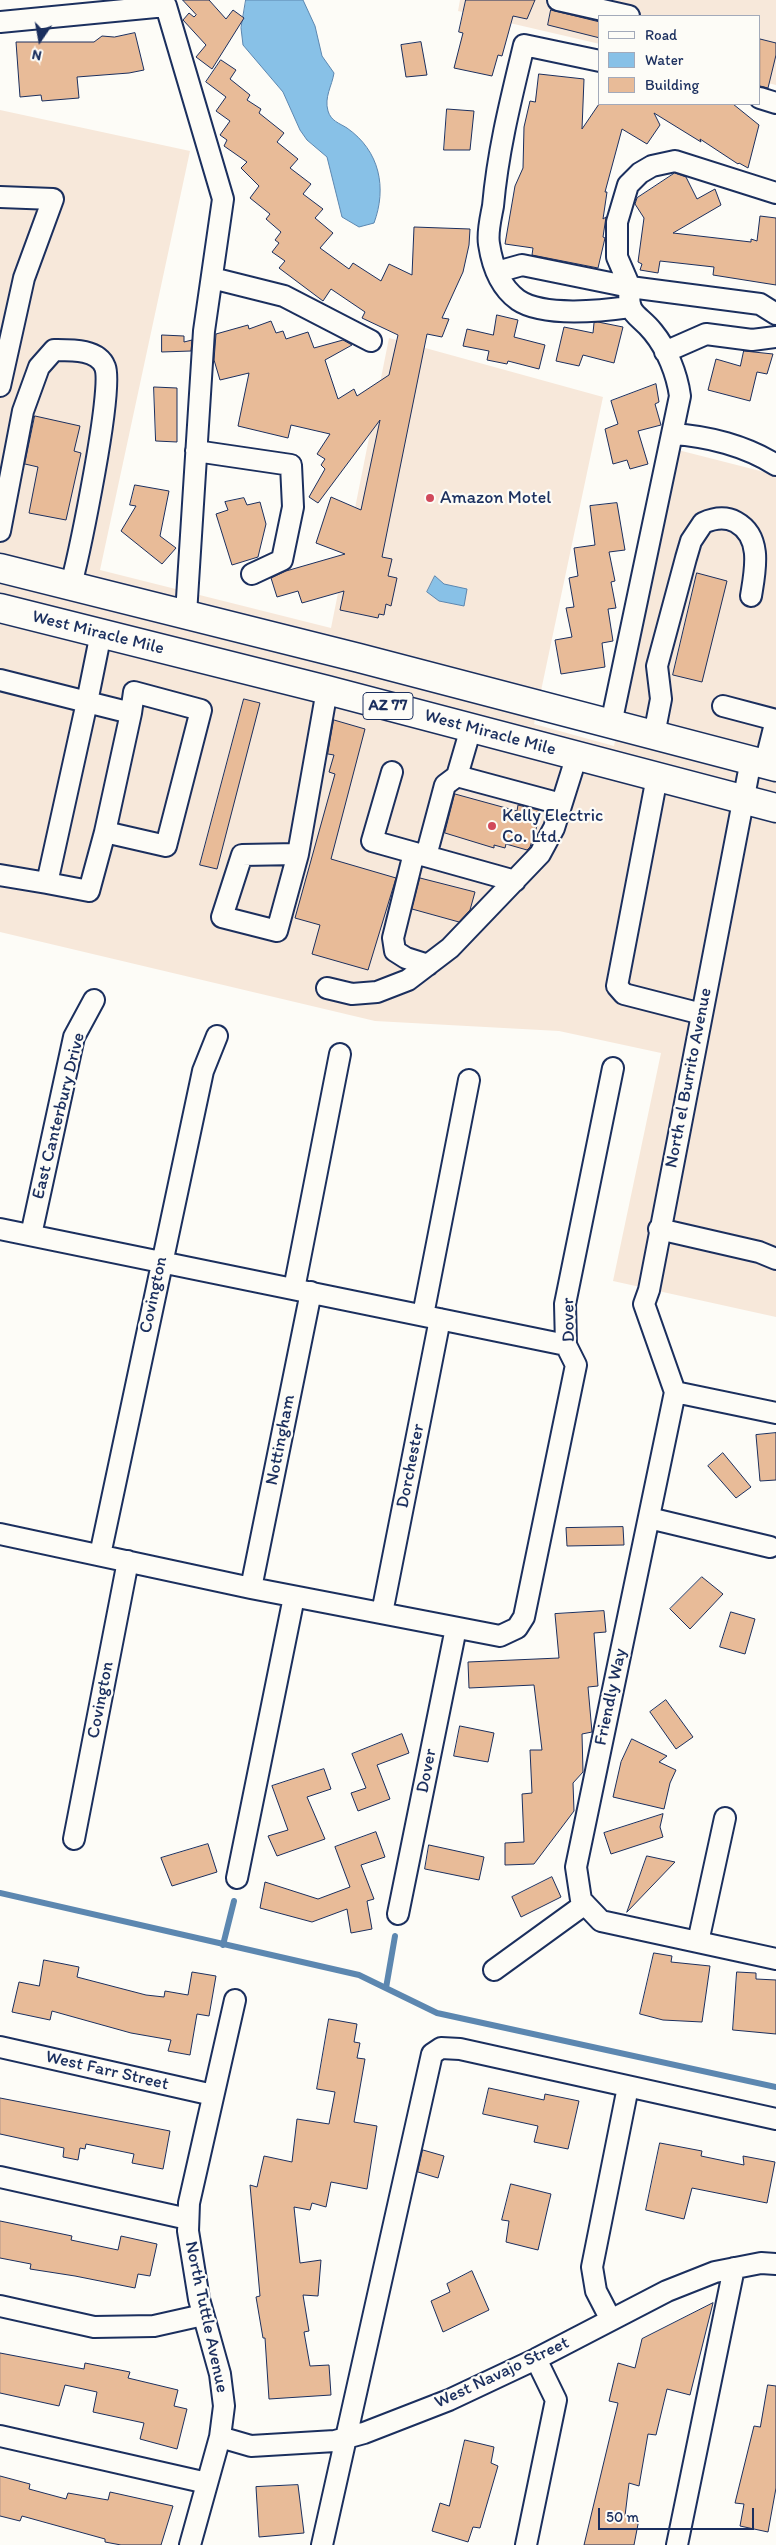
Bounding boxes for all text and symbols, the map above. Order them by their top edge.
north arrow [15,15,65,65]
legend [598,15,761,105]
text: Road [645,26,677,44]
text: N [30,46,43,64]
text: Water [645,51,683,69]
text: Building [645,76,699,94]
place label: Amazon Motel [440,487,551,509]
marker: Amazon Motel [424,492,436,504]
street label: West Miracle Mile [30,606,166,660]
road number: AZ 77 [363,692,413,719]
street label: West Miracle Mile [422,705,558,761]
place label: Kelly Electric Co. Ltd. [502,805,603,848]
marker: Kelly Electric Co. Ltd. [486,820,498,832]
street label: North el Burrito Avenue [661,986,717,1170]
street label: East Canterbury Drive [28,1030,90,1202]
street label: Covington [135,1255,173,1335]
street label: Dover [558,1297,580,1343]
street label: Nottingham [262,1393,300,1487]
street label: Dorchester [392,1422,430,1510]
street label: Friendly Way [590,1646,632,1748]
street label: Covington [83,1660,119,1740]
street label: Dover [412,1747,442,1795]
street label: West Farr Street [43,2046,171,2096]
street label: North Tuttle Avenue [179,2239,233,2395]
street label: West Navajo Street [431,2332,573,2414]
scale bar [601,2498,757,2530]
text: 50 m [606,2508,639,2526]

